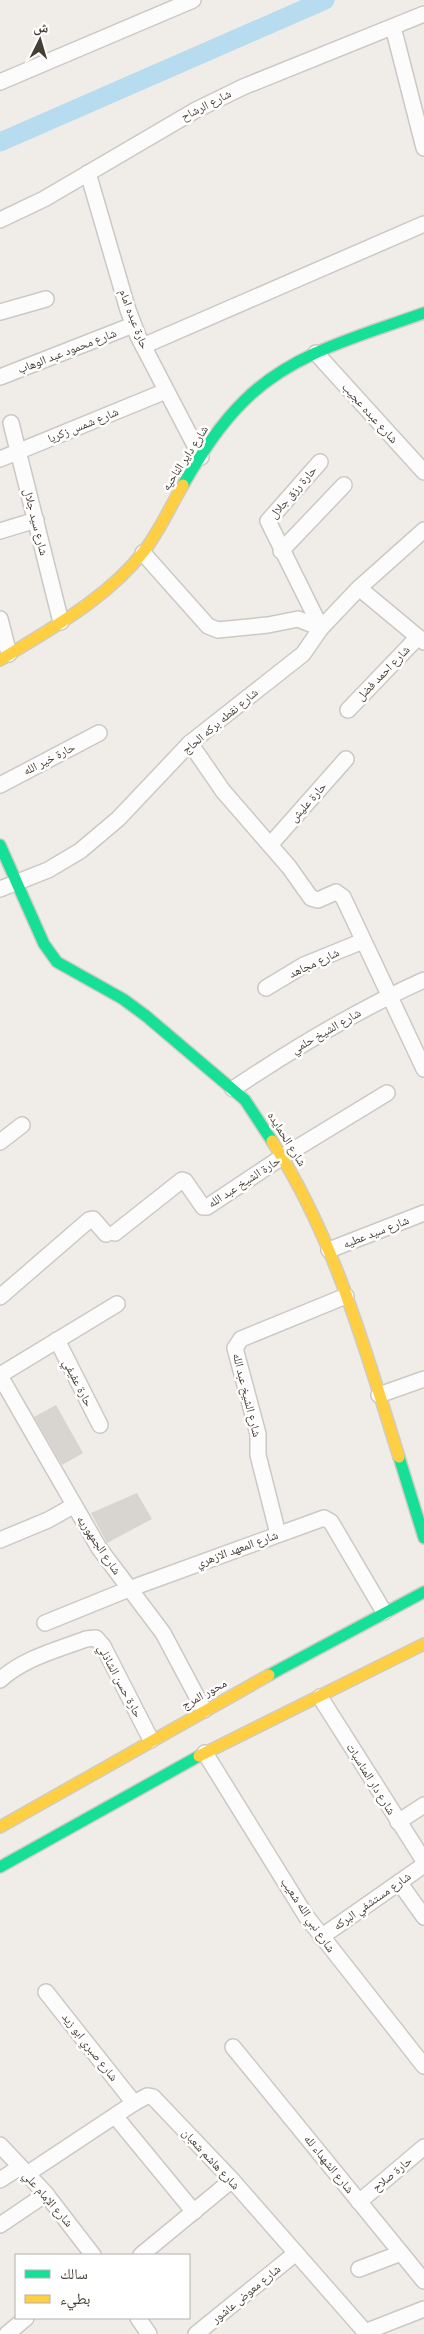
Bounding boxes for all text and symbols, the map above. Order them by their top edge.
north arrow [15,15,65,65]
text: ش [33,18,49,37]
street label: شارع الرشاح [179,86,234,124]
street label: حارة عبده امام [115,287,152,352]
street label: شارع محمود عبد الوهاب [16,326,119,377]
street label: شارع عبده عجيب [338,380,401,447]
street label: شارع شمس زكريا [46,404,121,446]
street label: شارع داير الناحيه [159,423,212,494]
street label: حارة رزق جلال [266,463,320,521]
street label: شارع سيد جلال [20,487,51,557]
street label: شارع احمد فضل [353,643,414,704]
street label: شارع نقطه بركه الحاج [179,685,262,758]
street label: حارة خير الله [21,740,78,778]
street label: حارة عليش [287,779,330,825]
street label: شارع مجاهد [287,945,342,982]
street label: شارع الشيخ حلمي [289,1005,365,1059]
street label: شارع الحمايده [264,1109,309,1169]
street label: حارة الشيخ عبد الله [205,1153,283,1211]
street label: شارع سيد عطيه [341,1213,411,1252]
street label: شارع الشيخ عبد الله [229,1352,264,1439]
street label: حارة عفيفي [57,1357,96,1411]
street label: شارع الجمهوريه [73,1513,124,1578]
street label: شارع المعهد الازهري [194,1528,281,1573]
street label: حارة حسن الشاذلي [92,1642,145,1722]
street label: محور المرج [179,1676,229,1712]
street label: شارع دار المناسبات [343,1741,399,1818]
street label: شارع مستشفي البركه [331,1869,415,1935]
street label: شارع نبي الله شعيب [275,1875,338,1957]
street label: شارع صبري ابو زيد [57,2010,121,2086]
street label: شارع هاشم شعبان [178,2126,243,2193]
street label: شارع الشهداء لله [300,2132,357,2197]
street label: حارة صلاح [369,2153,415,2195]
street label: شارع الإمام علي [18,2168,76,2232]
legend [15,2254,190,2319]
street label: شارع معوض عاشور [208,2262,284,2328]
text: سالك [60,2265,88,2283]
text: بطيء [60,2290,90,2311]

